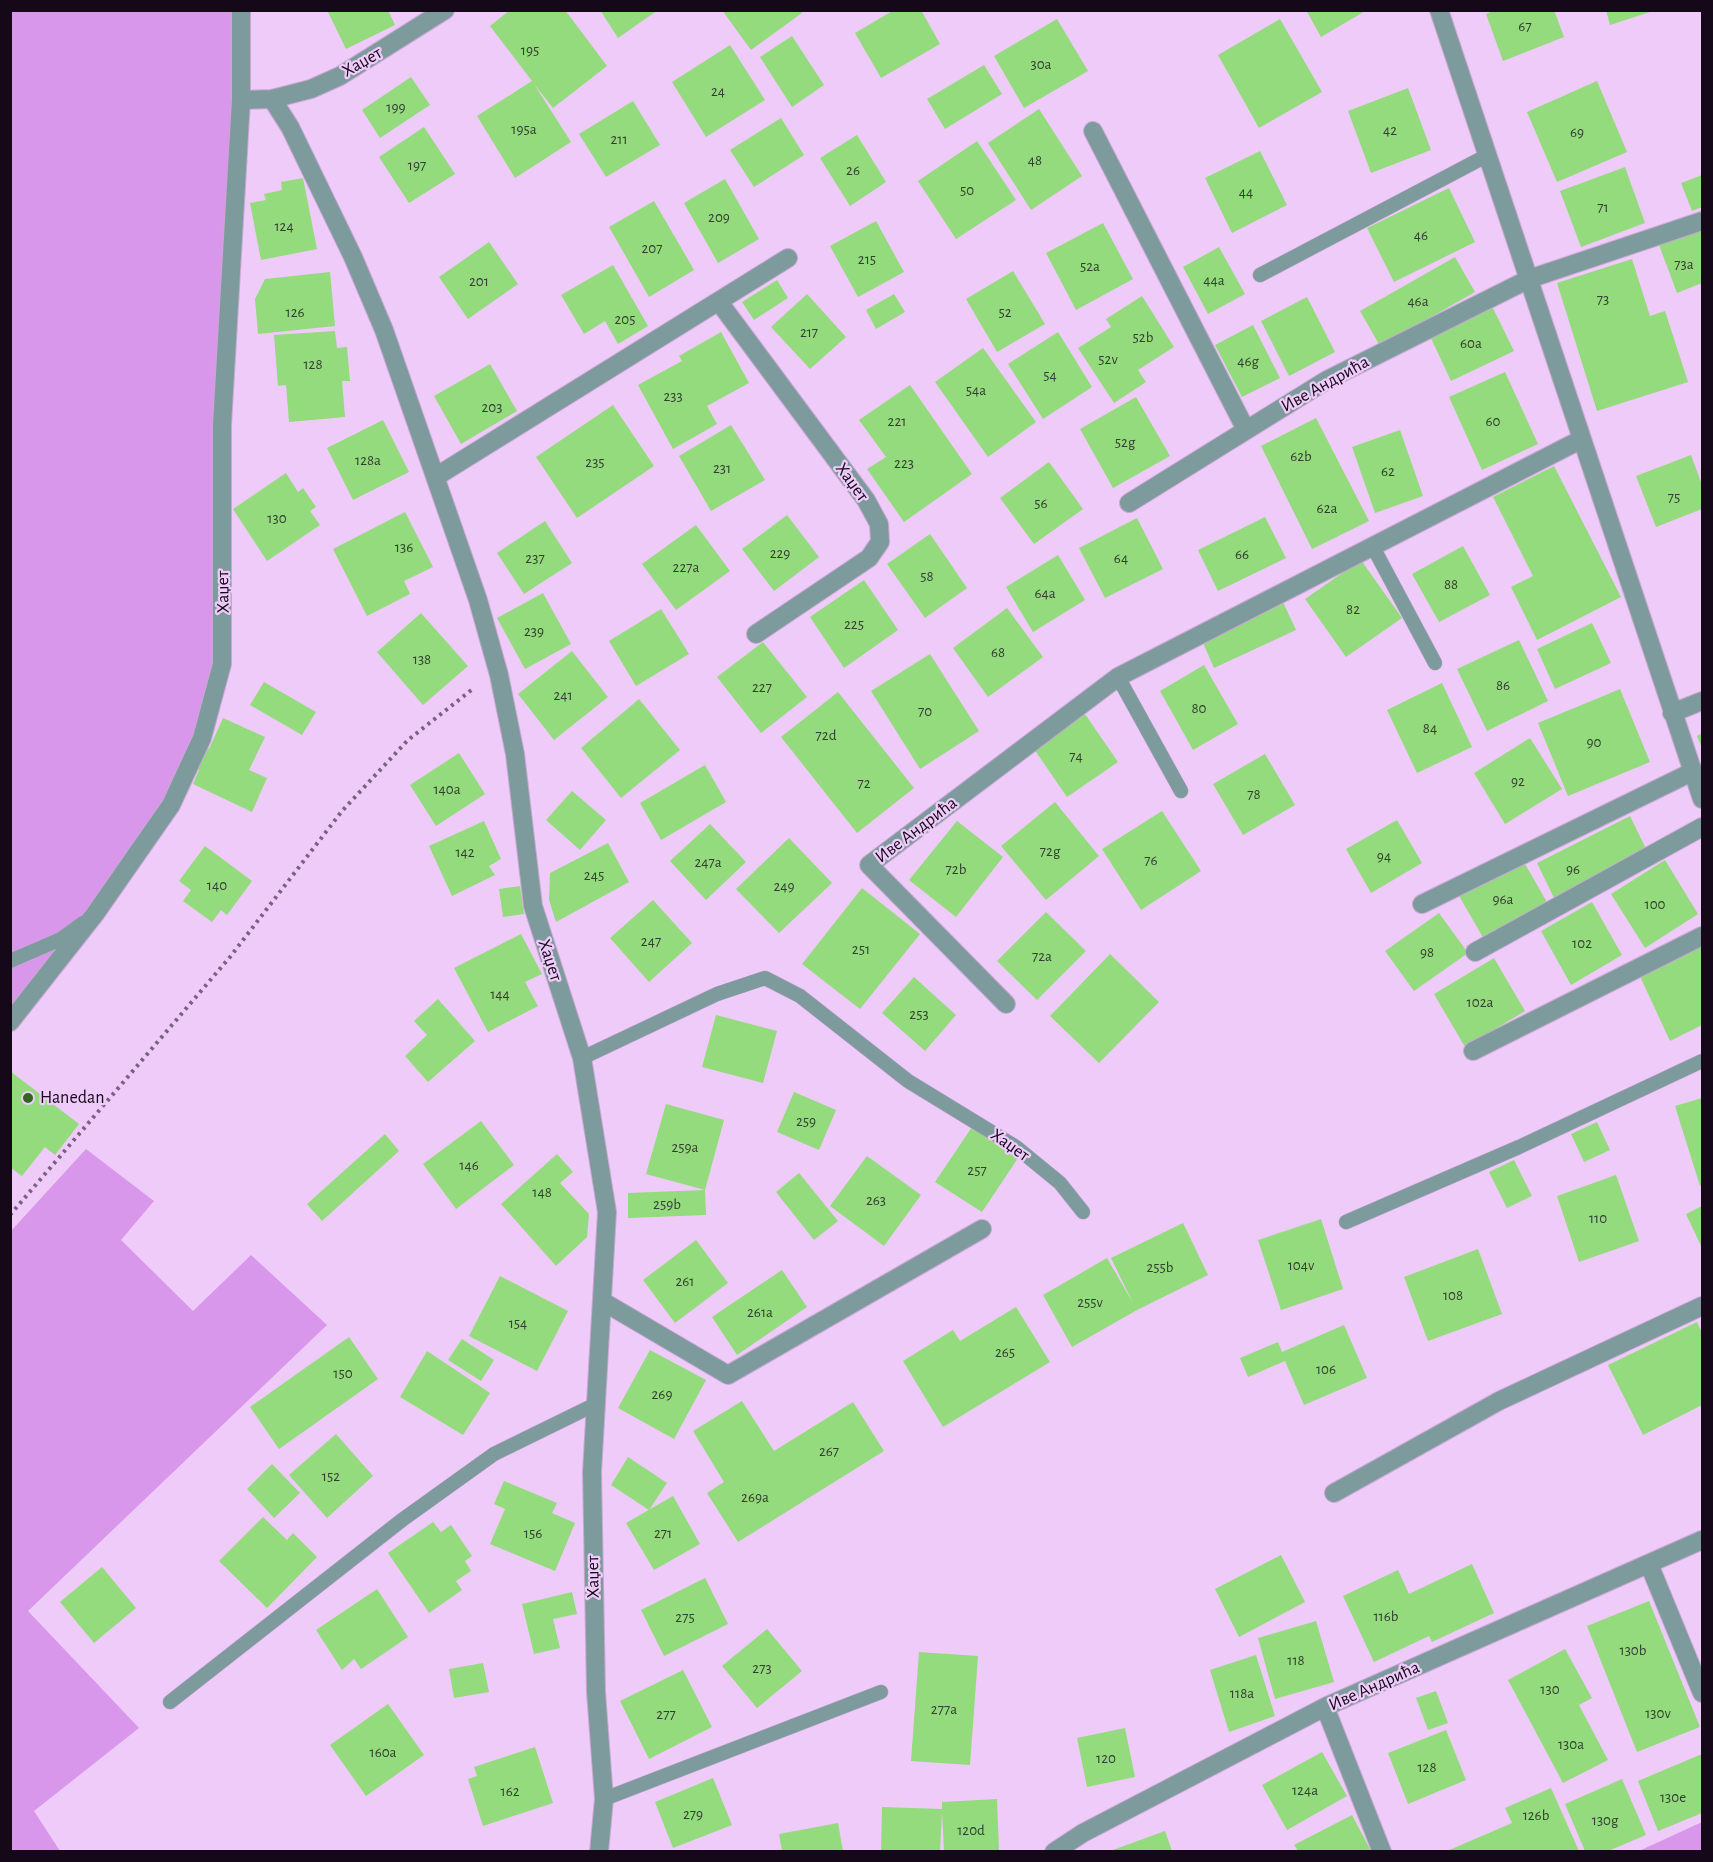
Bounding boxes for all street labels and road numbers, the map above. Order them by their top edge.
street label: Хаџет [338,42,386,82]
street label: Иве Андрића [1277,351,1373,417]
street label: Хаџет [831,458,873,506]
street label: Хаџет [212,571,234,613]
street label: Иве Андрића [871,792,961,868]
street label: Хаџет [533,936,567,984]
street label: Хаџет [986,1124,1034,1166]
street label: Хаџет [582,1556,604,1598]
street label: Иве Андрића [1325,1656,1423,1716]

